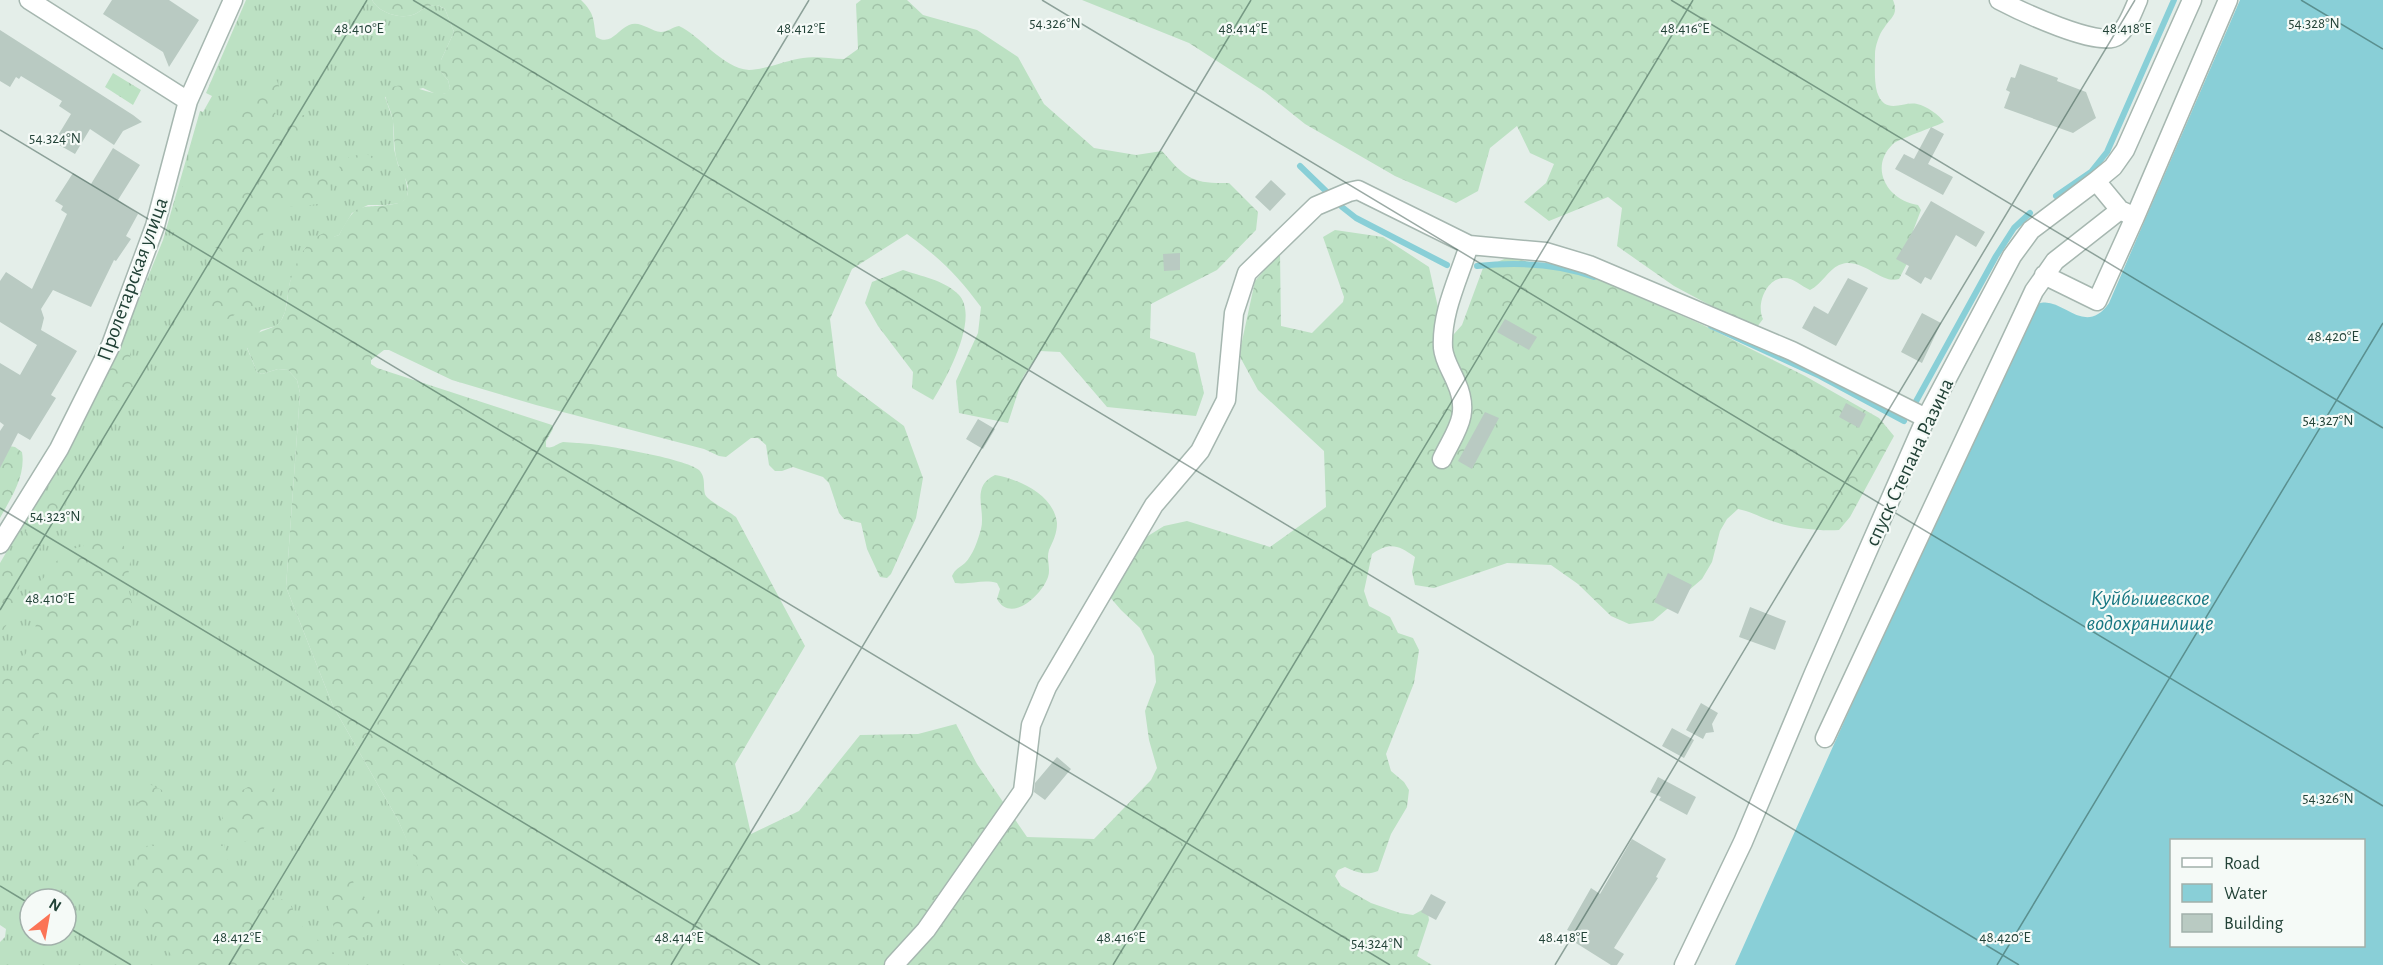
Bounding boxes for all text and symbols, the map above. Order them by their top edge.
text: 54.326°N [1029,16,1081,31]
text: 54.328°N [2288,16,2340,31]
text: 48.410°E [334,21,384,36]
text: 48.412°E [777,21,825,36]
text: 48.414°E [1219,21,1267,36]
text: 48.416°E [1661,21,1709,36]
text: 48.418°E [2103,21,2151,36]
text: 54.324°N [29,131,81,146]
street label: Пролетарская улица [93,194,172,364]
text: 48.420°E [2307,329,2359,344]
street label: спуск Степана Разина [1861,375,1958,549]
text: 54.327°N [2303,413,2353,428]
text: 54.323°N [30,509,80,524]
water label: Куйбышевское водохранилище [2087,587,2213,635]
text: 48.410°E [25,591,75,606]
text: 54.326°N [2302,791,2354,806]
legend [2170,839,2365,947]
text: Road [2224,855,2260,873]
text: Water [2224,885,2267,903]
north arrow [18,887,78,947]
text: N [46,895,64,915]
text: Building [2224,915,2284,933]
text: 48.412°E [213,930,261,945]
text: 48.414°E [655,930,703,945]
text: 48.416°E [1097,930,1145,945]
text: 48.418°E [1539,930,1587,945]
text: 48.420°E [1979,930,2031,945]
text: 54.324°N [1351,936,1403,951]

